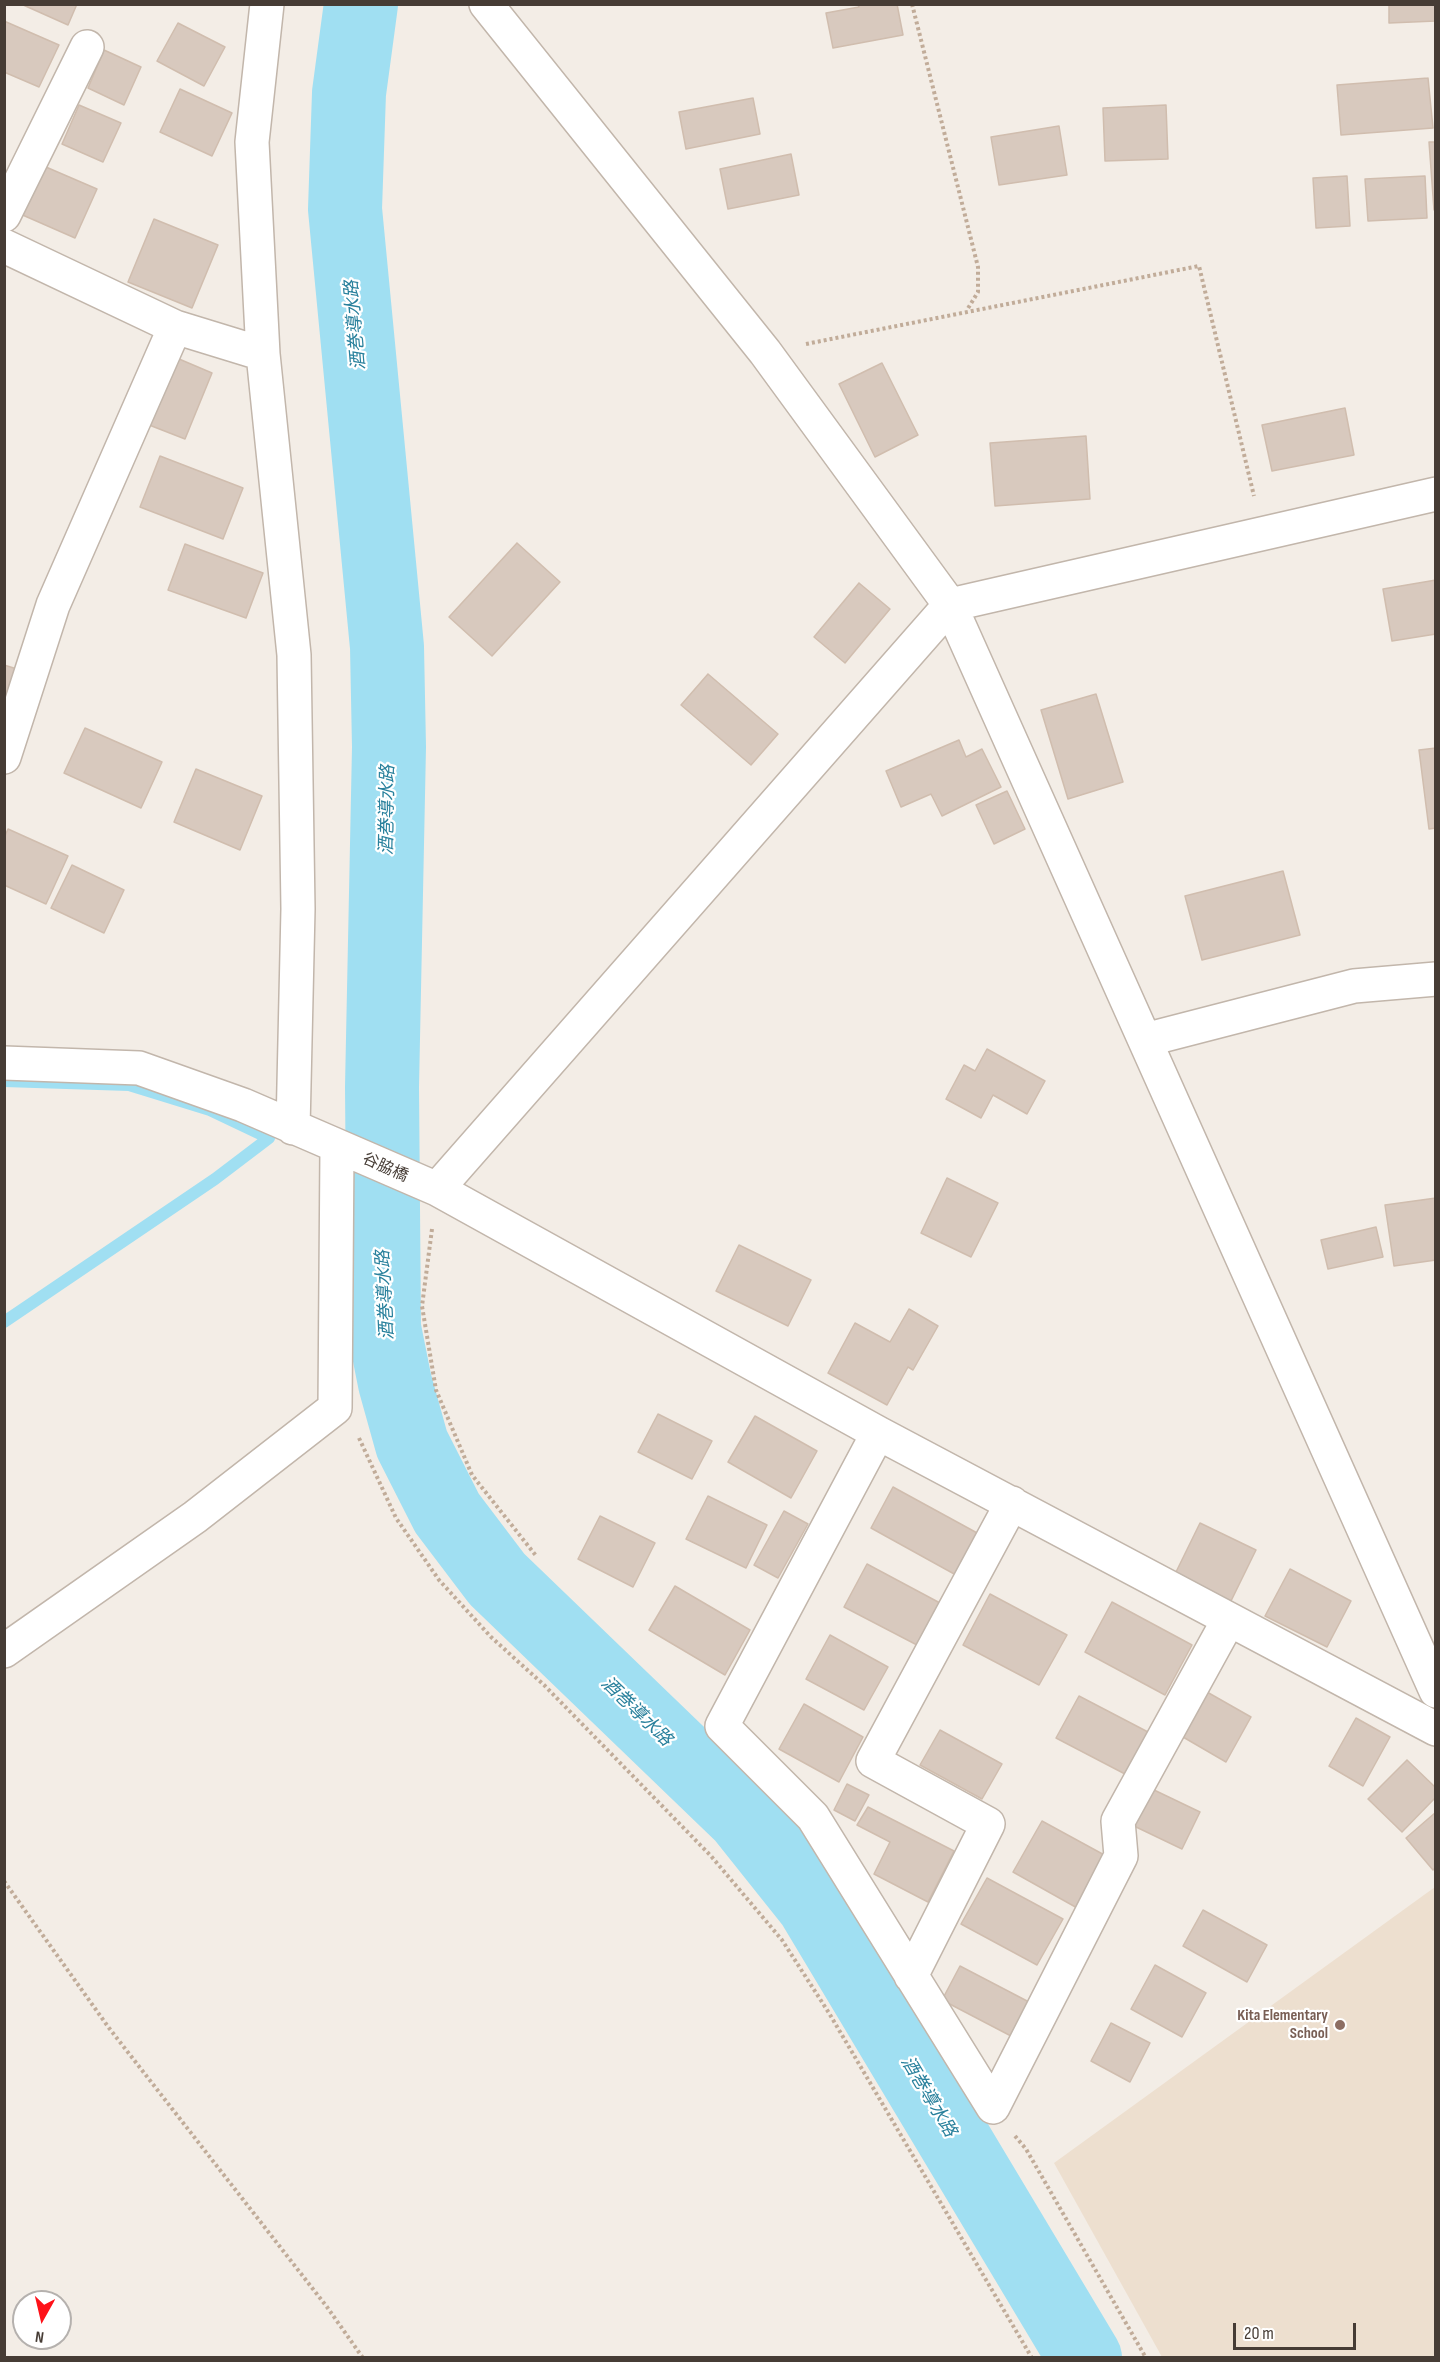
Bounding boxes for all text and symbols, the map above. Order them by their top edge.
water label: 酒巻導水路 [341,279,371,371]
water label: 酒巻導水路 [376,765,400,855]
street label: 谷脇橋 [359,1149,411,1187]
water label: 酒巻導水路 [373,1249,399,1341]
water label: 酒巻導水路 [596,1673,676,1751]
place label: Kita Elementary School [1237,2006,1328,2044]
marker: Kita Elementary School [1333,2018,1347,2032]
water label: 酒巻導水路 [896,2053,960,2141]
north arrow [12,2290,72,2350]
scale bar [1236,2311,1359,2349]
text: 20 m [1244,2323,1274,2344]
text: N [34,2326,45,2346]

